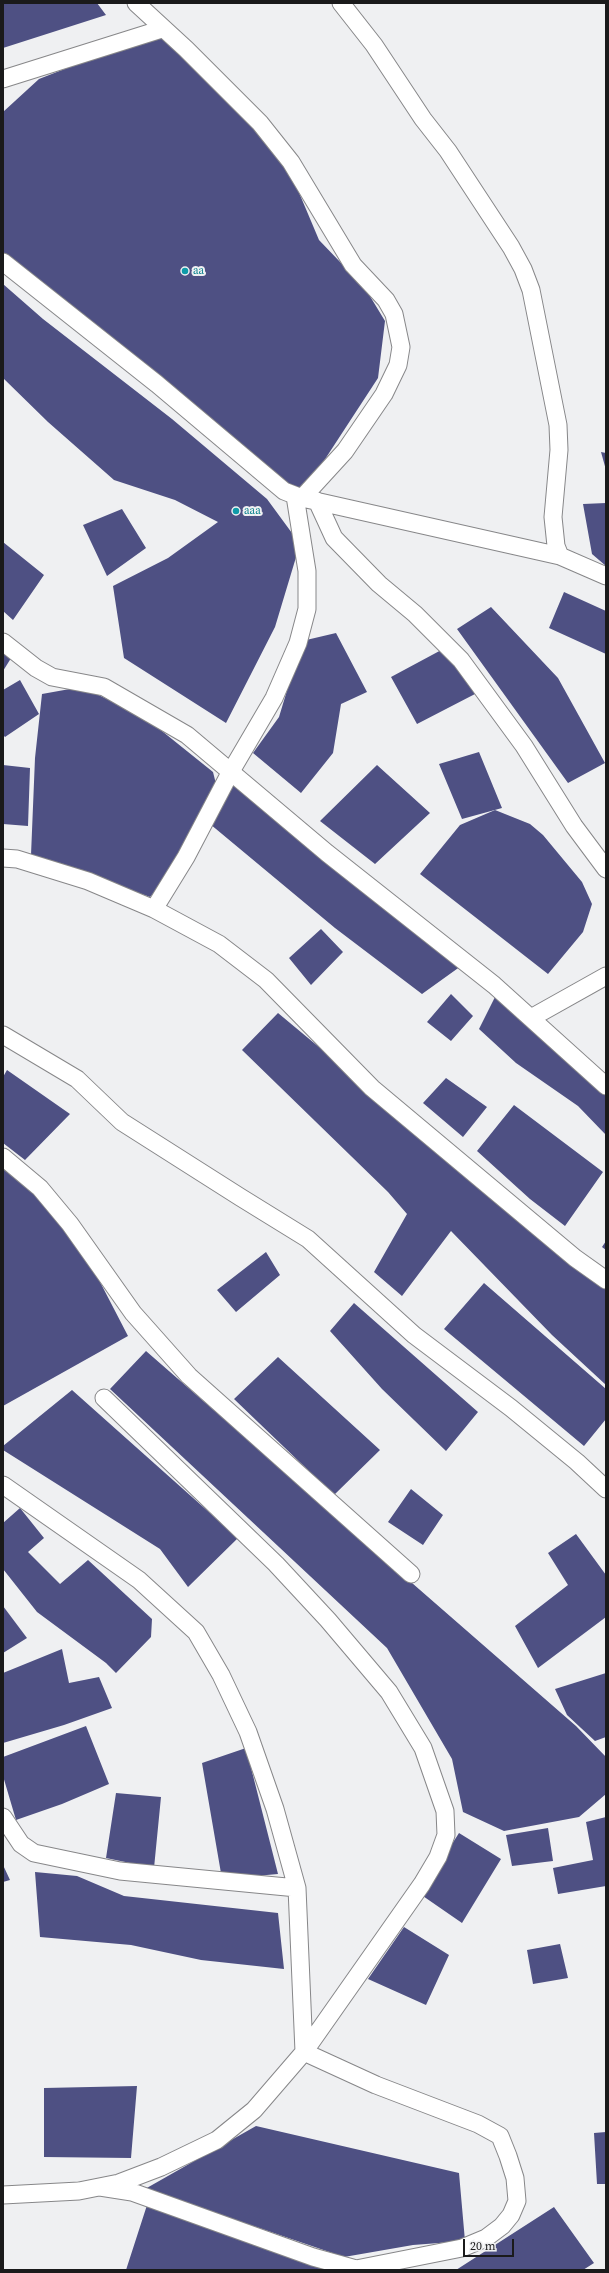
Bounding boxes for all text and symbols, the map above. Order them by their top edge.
place label: aa [193,264,204,278]
marker: aa [180,266,190,276]
place label: aaa [244,504,261,518]
marker: aaa [231,506,241,516]
scale bar [465,2231,516,2257]
text: 20 m [470,2238,496,2254]

